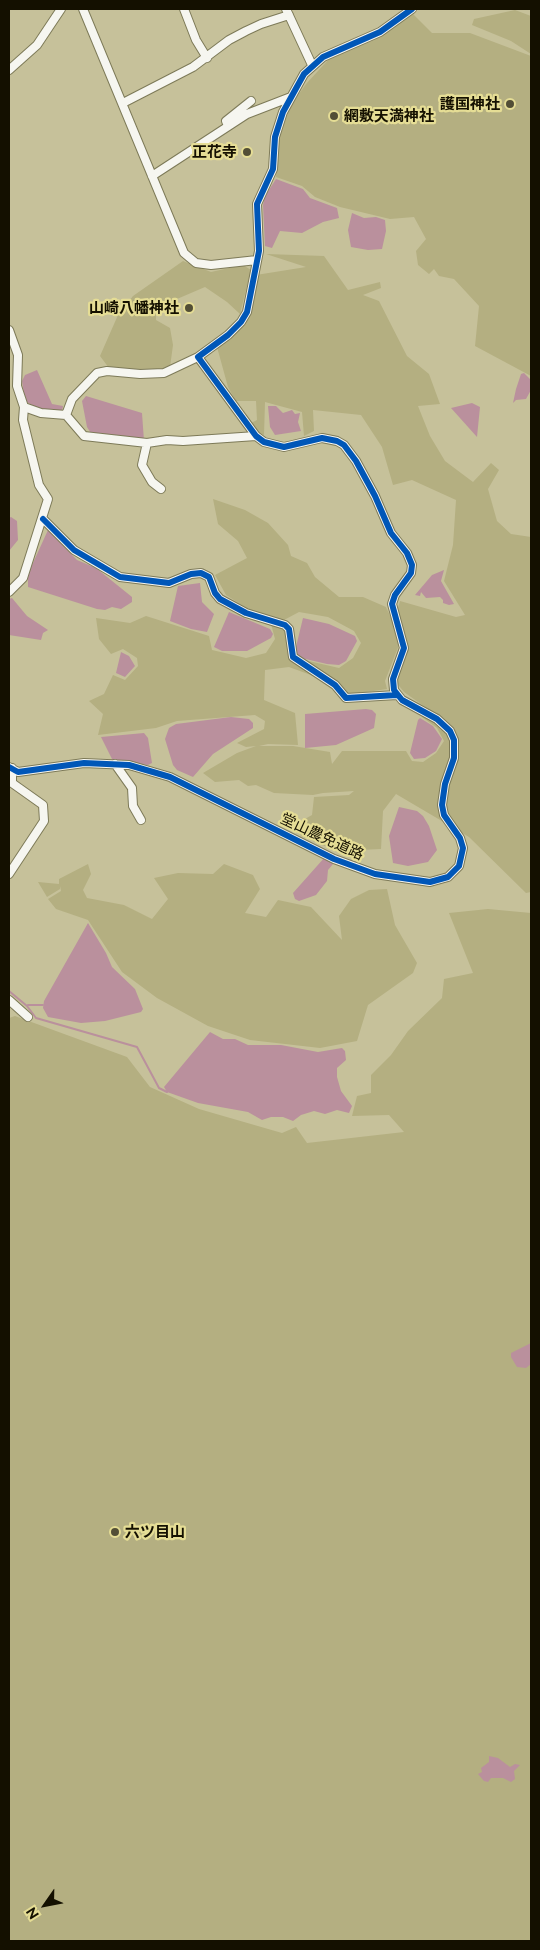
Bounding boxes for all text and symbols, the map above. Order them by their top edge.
place label: 護国神社 [440,95,500,113]
marker: 護国神社 [504,98,516,110]
place label: 網敷天満神社 [344,107,434,125]
marker: 網敷天満神社 [328,110,340,122]
place label: 正花寺 [192,143,237,161]
marker: 正花寺 [241,146,253,158]
place label: 山崎八幡神社 [89,299,179,317]
marker: 山崎八幡神社 [183,302,195,314]
street label: 堂山農免道路 [277,810,367,864]
place label: 六ツ目山 [125,1523,185,1541]
marker: 六ツ目山 [109,1526,121,1538]
north arrow [20,1880,70,1930]
text: N [23,1904,42,1922]

